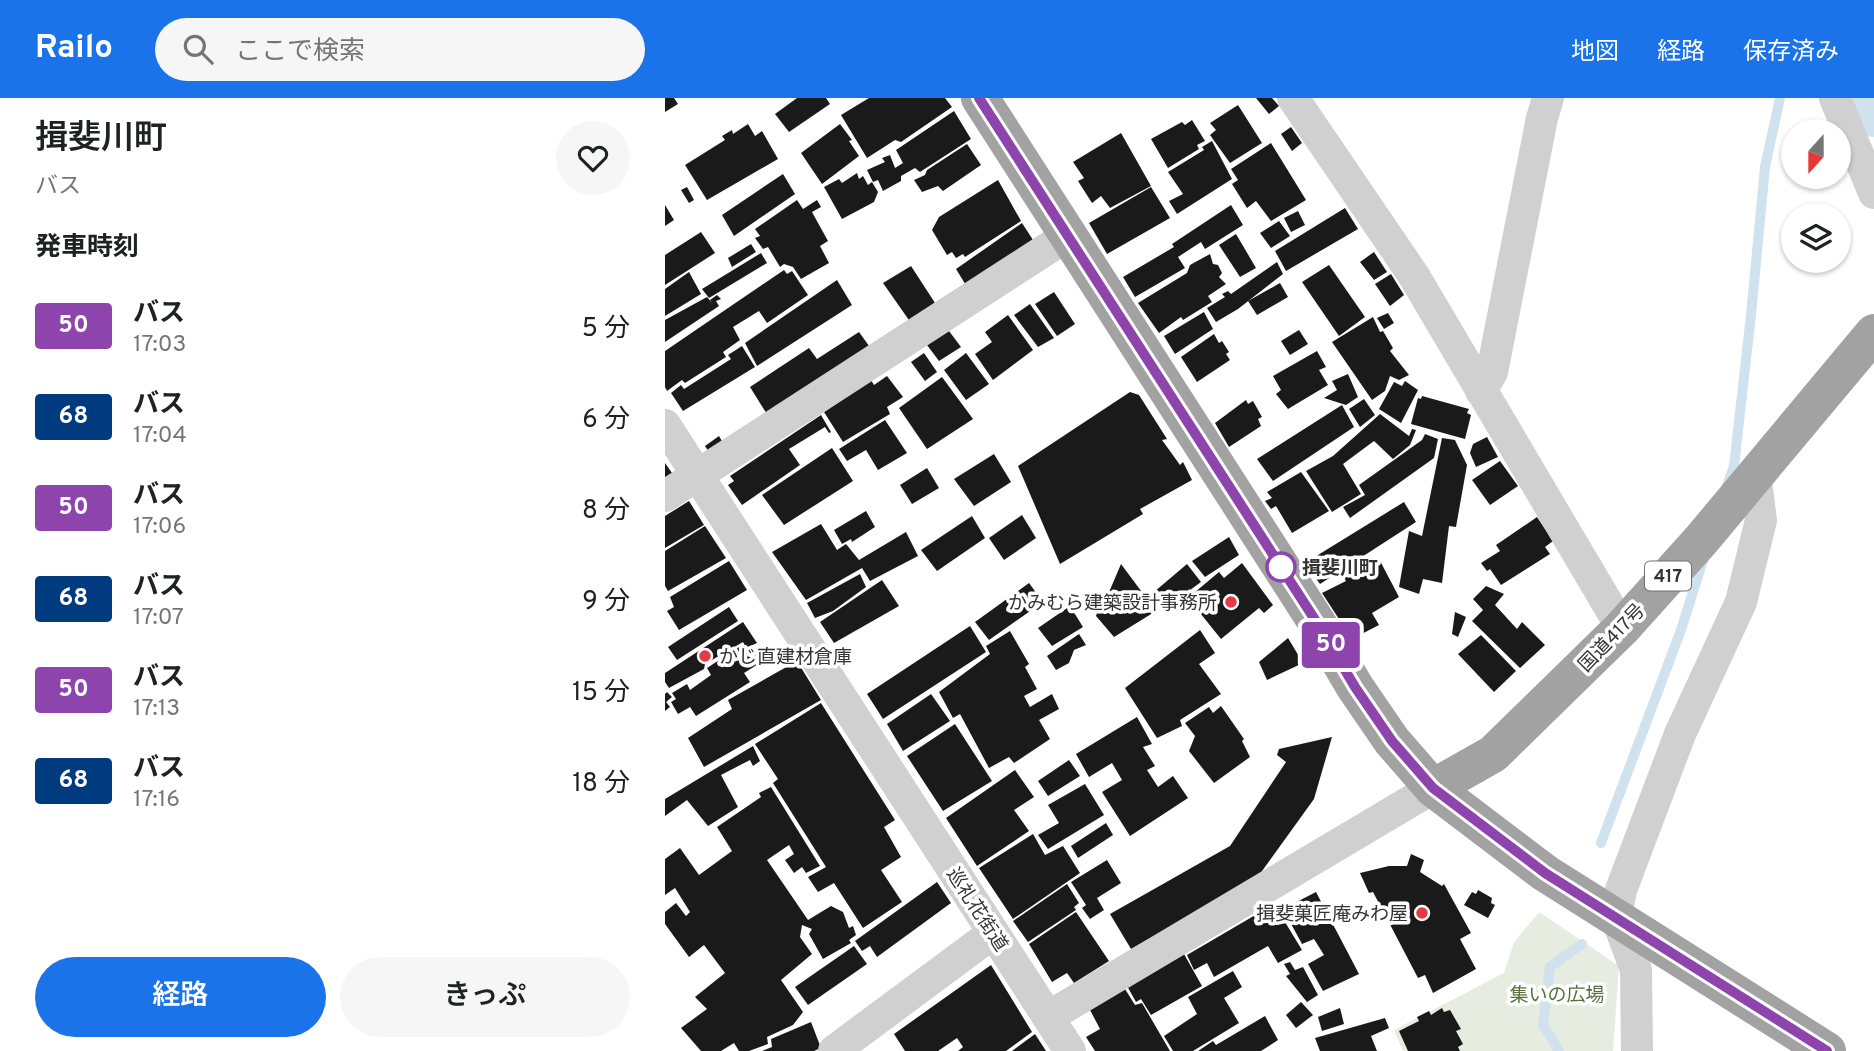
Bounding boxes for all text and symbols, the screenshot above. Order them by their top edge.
search box [155,18,645,81]
text: Railo [35,28,113,70]
icon: search [179,30,217,68]
text: ここで検索 [235,36,365,69]
text: 地図 [1571,38,1619,68]
text: 経路 [1657,38,1705,68]
text: 保存済み [1743,38,1839,68]
text: 揖斐川町 [35,119,167,161]
north arrow [1781,119,1851,189]
map controls [1781,119,1851,273]
button: heart [556,121,630,195]
text: バス [35,173,81,202]
button: layers [1781,203,1851,273]
text: 発車時刻 [35,232,139,265]
text: バス [133,298,185,331]
text: 50 [58,311,89,341]
text: 5 分 [582,313,630,346]
text: 17:03 [133,331,186,360]
text: バス [133,389,185,422]
text: 68 [59,402,88,432]
text: 6 分 [582,404,630,437]
text: 17:04 [133,422,187,451]
text: バス [133,480,185,513]
text: 50 [58,493,89,523]
text: 8 分 [582,495,630,528]
text: 17:06 [133,513,186,542]
marker: 揖斐川町 [1266,552,1296,582]
place label: 揖斐川町 [1302,557,1378,581]
road number: 417 [1645,562,1691,590]
text: バス [133,571,185,604]
text: 68 [59,584,88,614]
text: 9 分 [582,586,630,619]
place label: かみむら建築設計事務所 [1008,592,1217,616]
marker: かみむら建築設計事務所 [1223,594,1239,610]
street label: 国道417号 [1574,599,1651,678]
text: 17:07 [133,604,184,633]
line badge: 50 [1299,622,1363,668]
text: 50 [1316,630,1346,660]
place label: かじ直建材倉庫 [719,646,852,670]
marker: かじ直建材倉庫 [697,648,713,664]
text: バス [133,662,185,695]
text: 50 [58,675,89,705]
text: 15 分 [572,677,630,710]
text: 17:13 [133,695,180,724]
text: バス [133,753,185,786]
text: 68 [59,766,88,796]
text: 18 分 [572,768,630,801]
text: 17:16 [133,786,180,815]
street label: 巡礼花街道 [940,864,1012,956]
place label: 揖斐菓匠庵みわ屋 [1256,903,1408,927]
marker: 揖斐菓匠庵みわ屋 [1414,905,1430,921]
button: 経路 [35,957,326,1037]
button: きっぷ [340,957,630,1037]
park label: 集いの広場 [1509,984,1605,1008]

